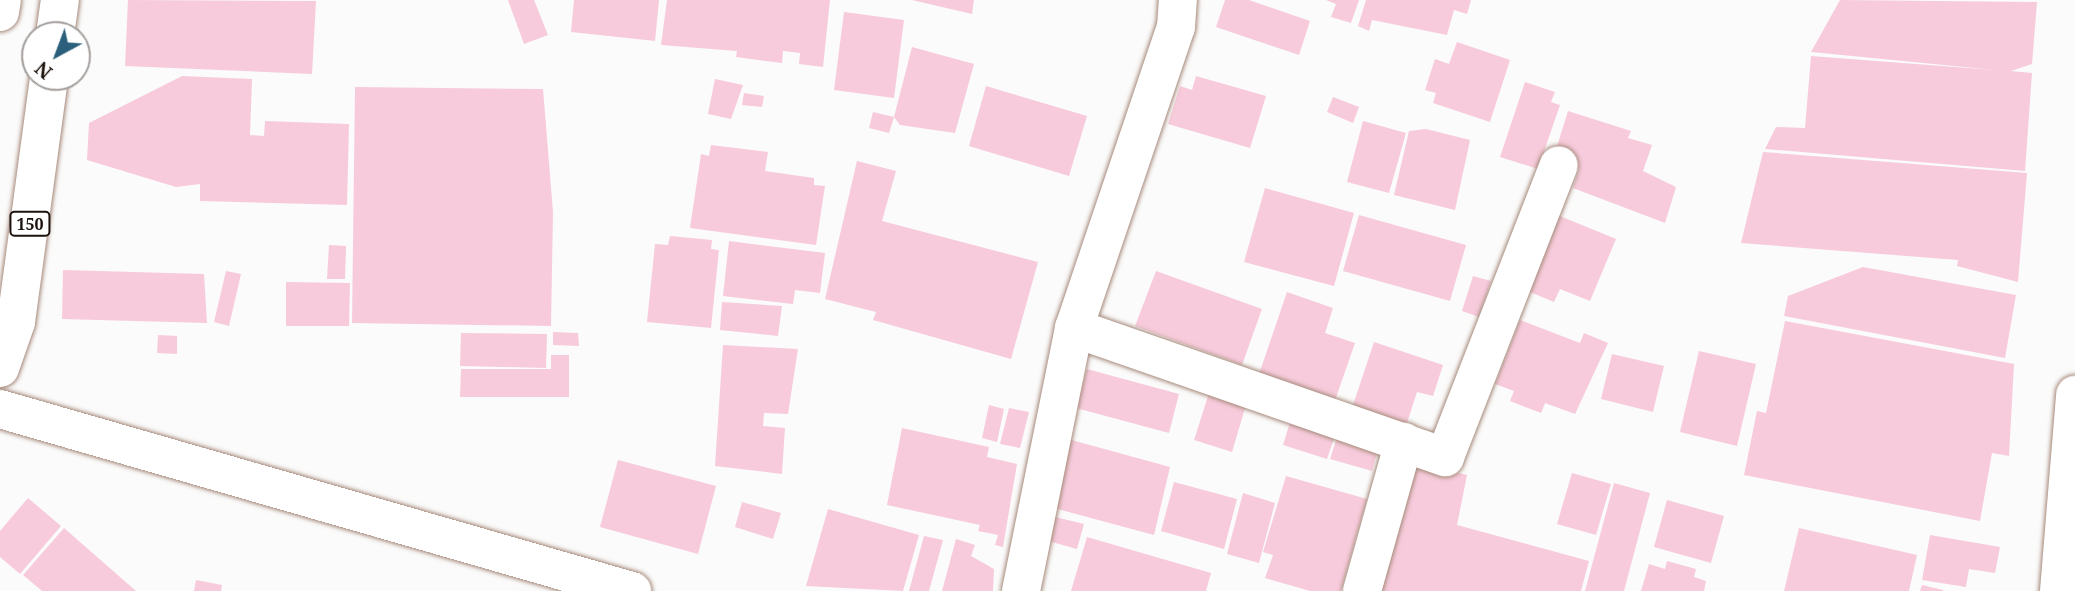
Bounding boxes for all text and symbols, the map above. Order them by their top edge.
north arrow [21,21,91,91]
text: N [29,56,58,85]
road number: 150 [9,212,51,236]

